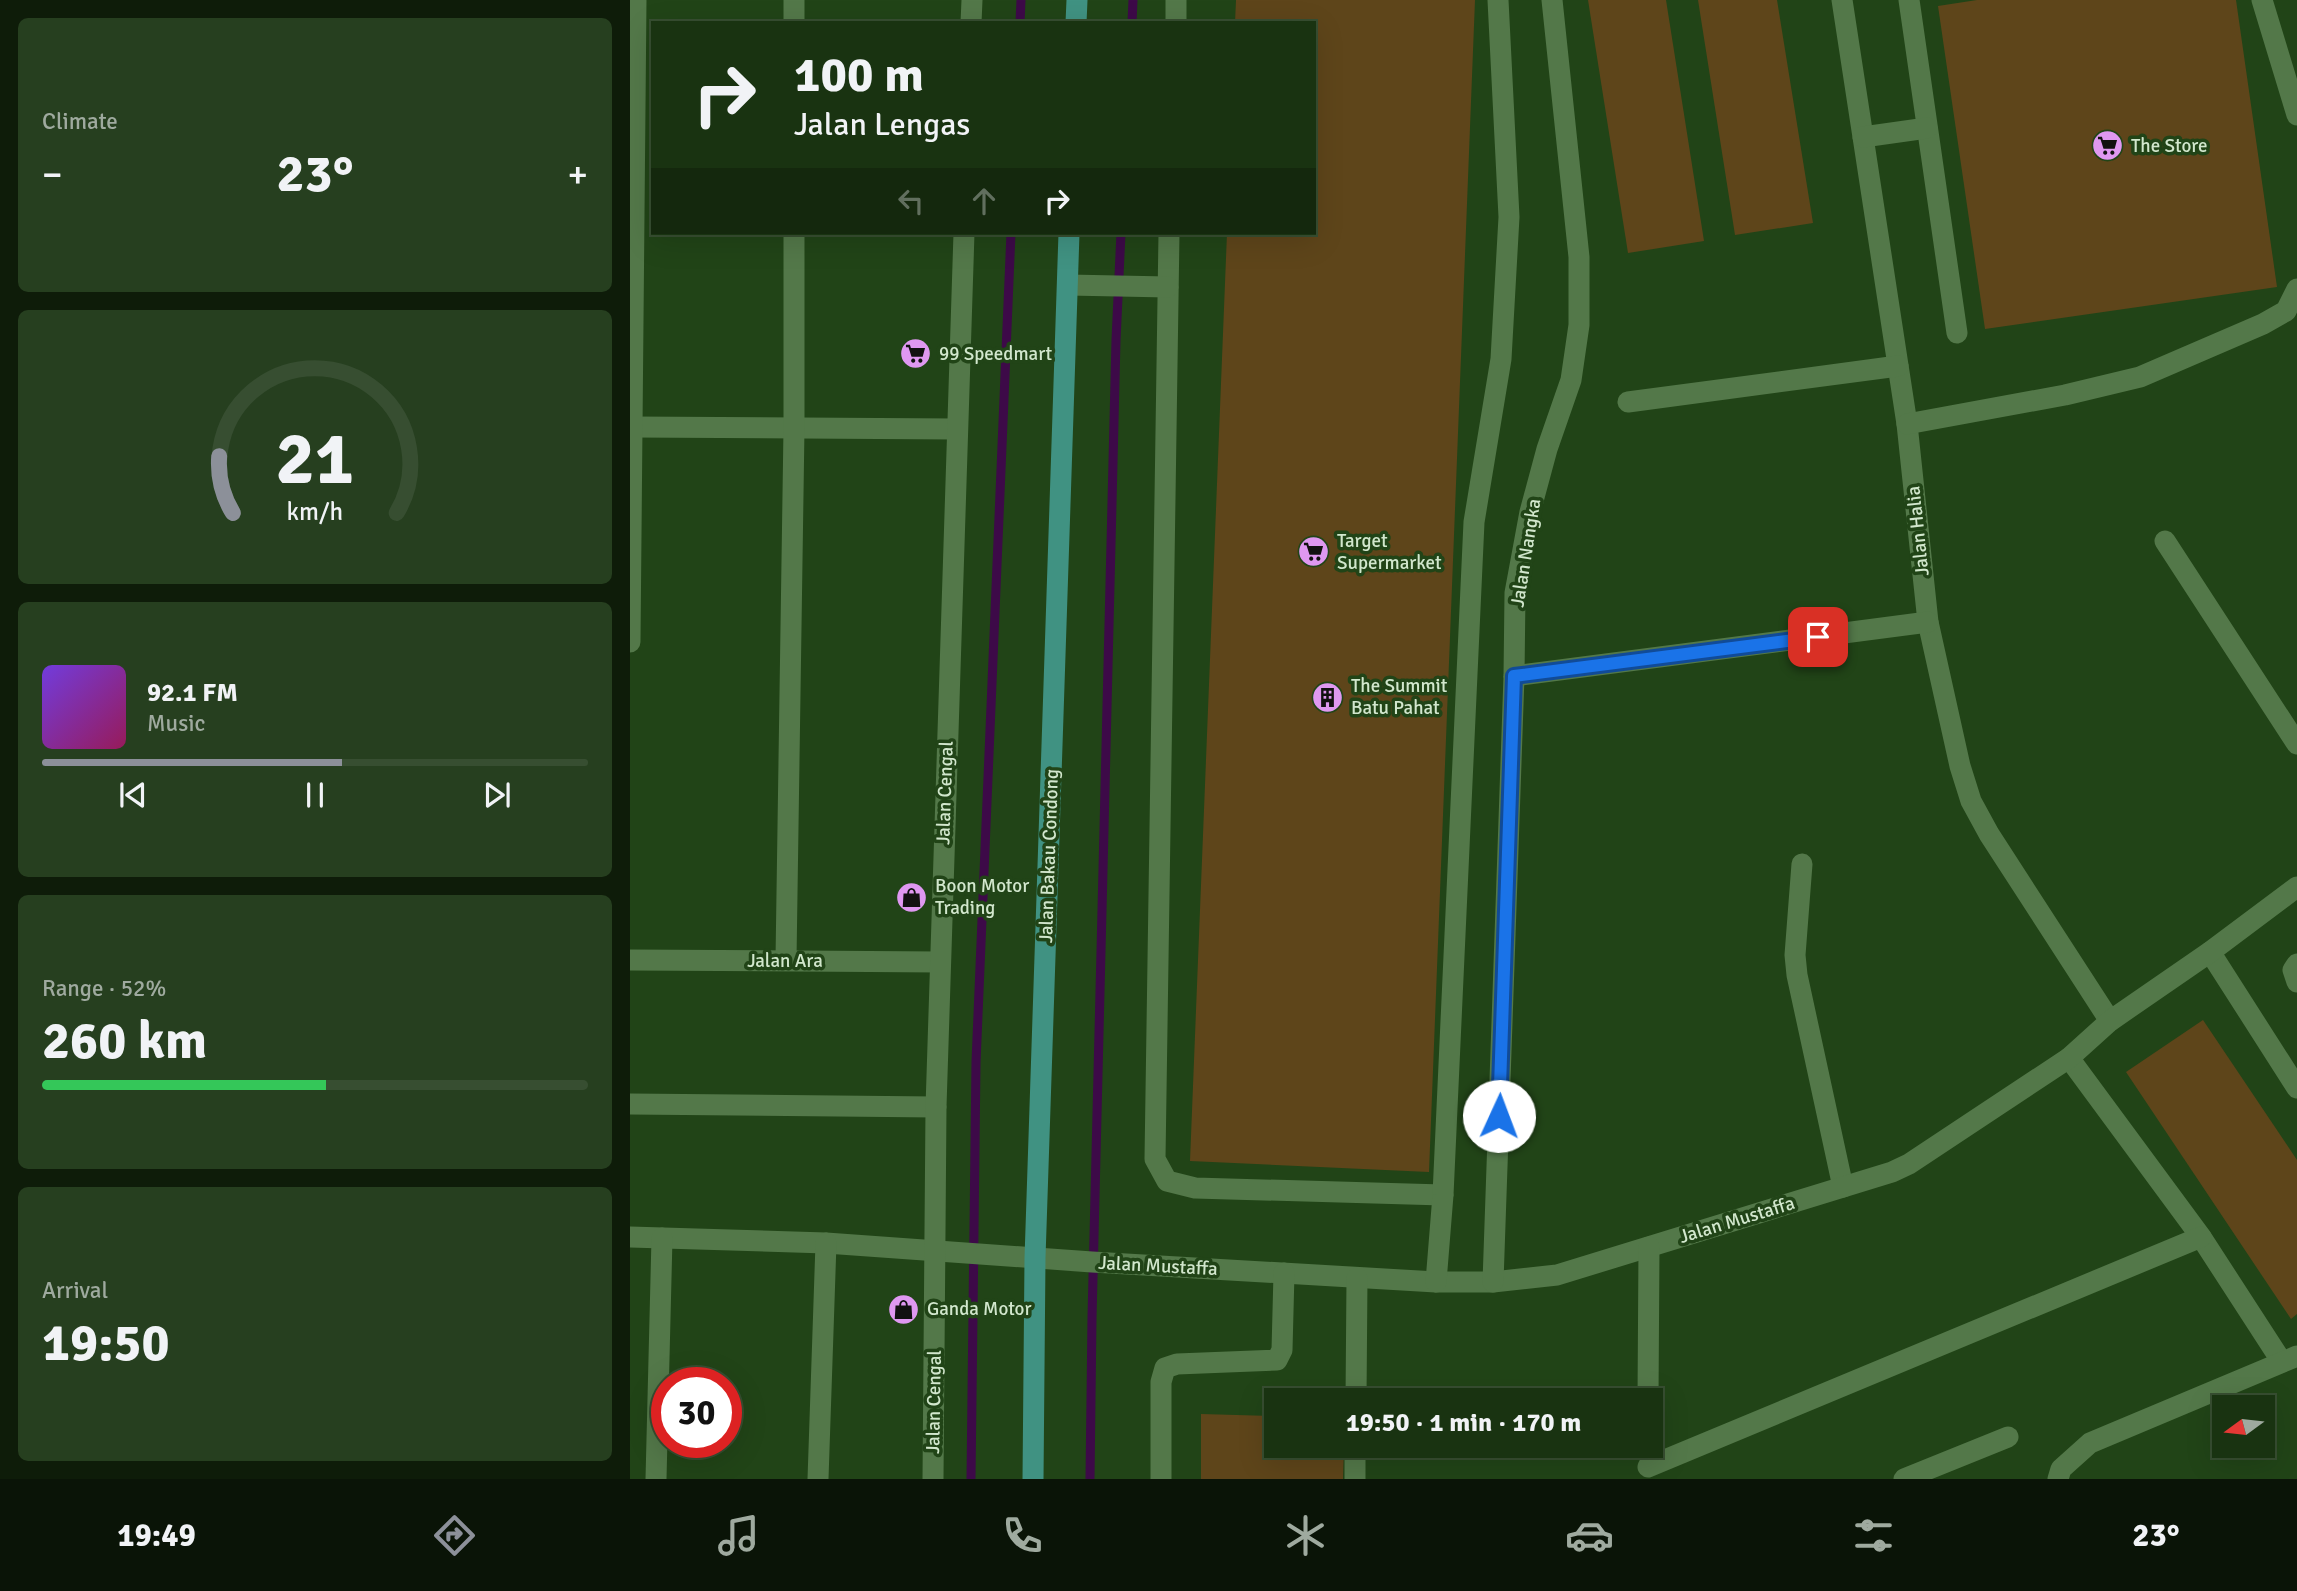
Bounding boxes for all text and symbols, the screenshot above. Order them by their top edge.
text: 100 m [794,45,924,105]
icon: right [679,49,770,140]
text: Jalan Lengas [794,105,970,144]
text: Climate [42,107,118,136]
supermarket icon: The Store [2091,129,2125,163]
place label: The Store [2131,134,2207,158]
text: 23° [277,142,353,206]
text: − [42,151,63,198]
text: + [567,151,588,198]
icon: left [892,182,930,220]
icon: ahead [965,182,1003,220]
icon: right [1038,182,1076,220]
supermarket icon: 99 Speedmart [899,337,933,371]
place label: 99 Speedmart [939,342,1053,366]
text: 21 [276,416,354,505]
street label: Jalan Halia [1901,485,1935,577]
text: km/h [287,496,343,527]
street label: Jalan Nangka [1506,497,1546,609]
place label: Target Supermarket [1337,529,1442,575]
supermarket icon: Target Supermarket [1297,535,1331,569]
pin [1788,607,1848,667]
icon: arrive [1799,618,1837,656]
place label: The Summit Batu Pahat [1351,674,1448,720]
text: 92.1 FM [147,677,238,709]
building icon: The Summit Batu Pahat [1311,680,1345,714]
text: Music [147,709,205,738]
street label: Jalan Cengal [931,741,959,845]
street label: Jalan Bakau Condong [1034,769,1064,943]
icon: previous [114,776,152,814]
icon: pause [296,776,334,814]
icon: next [478,776,516,814]
place label: Boon Motor Trading [935,874,1029,920]
shop icon: Boon Motor Trading [895,880,929,914]
street label: Jalan Ara [747,949,823,973]
text: Range · 52% [42,974,166,1003]
text: 260 km [42,1009,207,1073]
position arrow [1462,1079,1536,1153]
street label: Jalan Mustaffa [1676,1191,1798,1249]
street label: Jalan Mustaffa [1098,1251,1218,1281]
text: Arrival [42,1276,108,1305]
shop icon: Ganda Motor [887,1292,921,1326]
place label: Ganda Motor [927,1297,1032,1321]
text: 19:50 [42,1311,170,1375]
street label: Jalan Cengal [921,1350,947,1454]
speed limit sign: 30 [651,1367,742,1458]
north arrow [2212,1395,2275,1458]
map controls [2212,1395,2275,1458]
text: 19:50 · 1 min · 170 m [1346,1407,1581,1439]
icon: directions [430,1511,479,1560]
icon: music [714,1511,763,1560]
icon: phone [998,1511,1047,1560]
icon: climate [1281,1511,1330,1560]
icon: car [1565,1511,1614,1560]
icon: filters [1849,1511,1898,1560]
text: 19:49 [117,1516,196,1555]
text: 23° [2132,1516,2180,1555]

